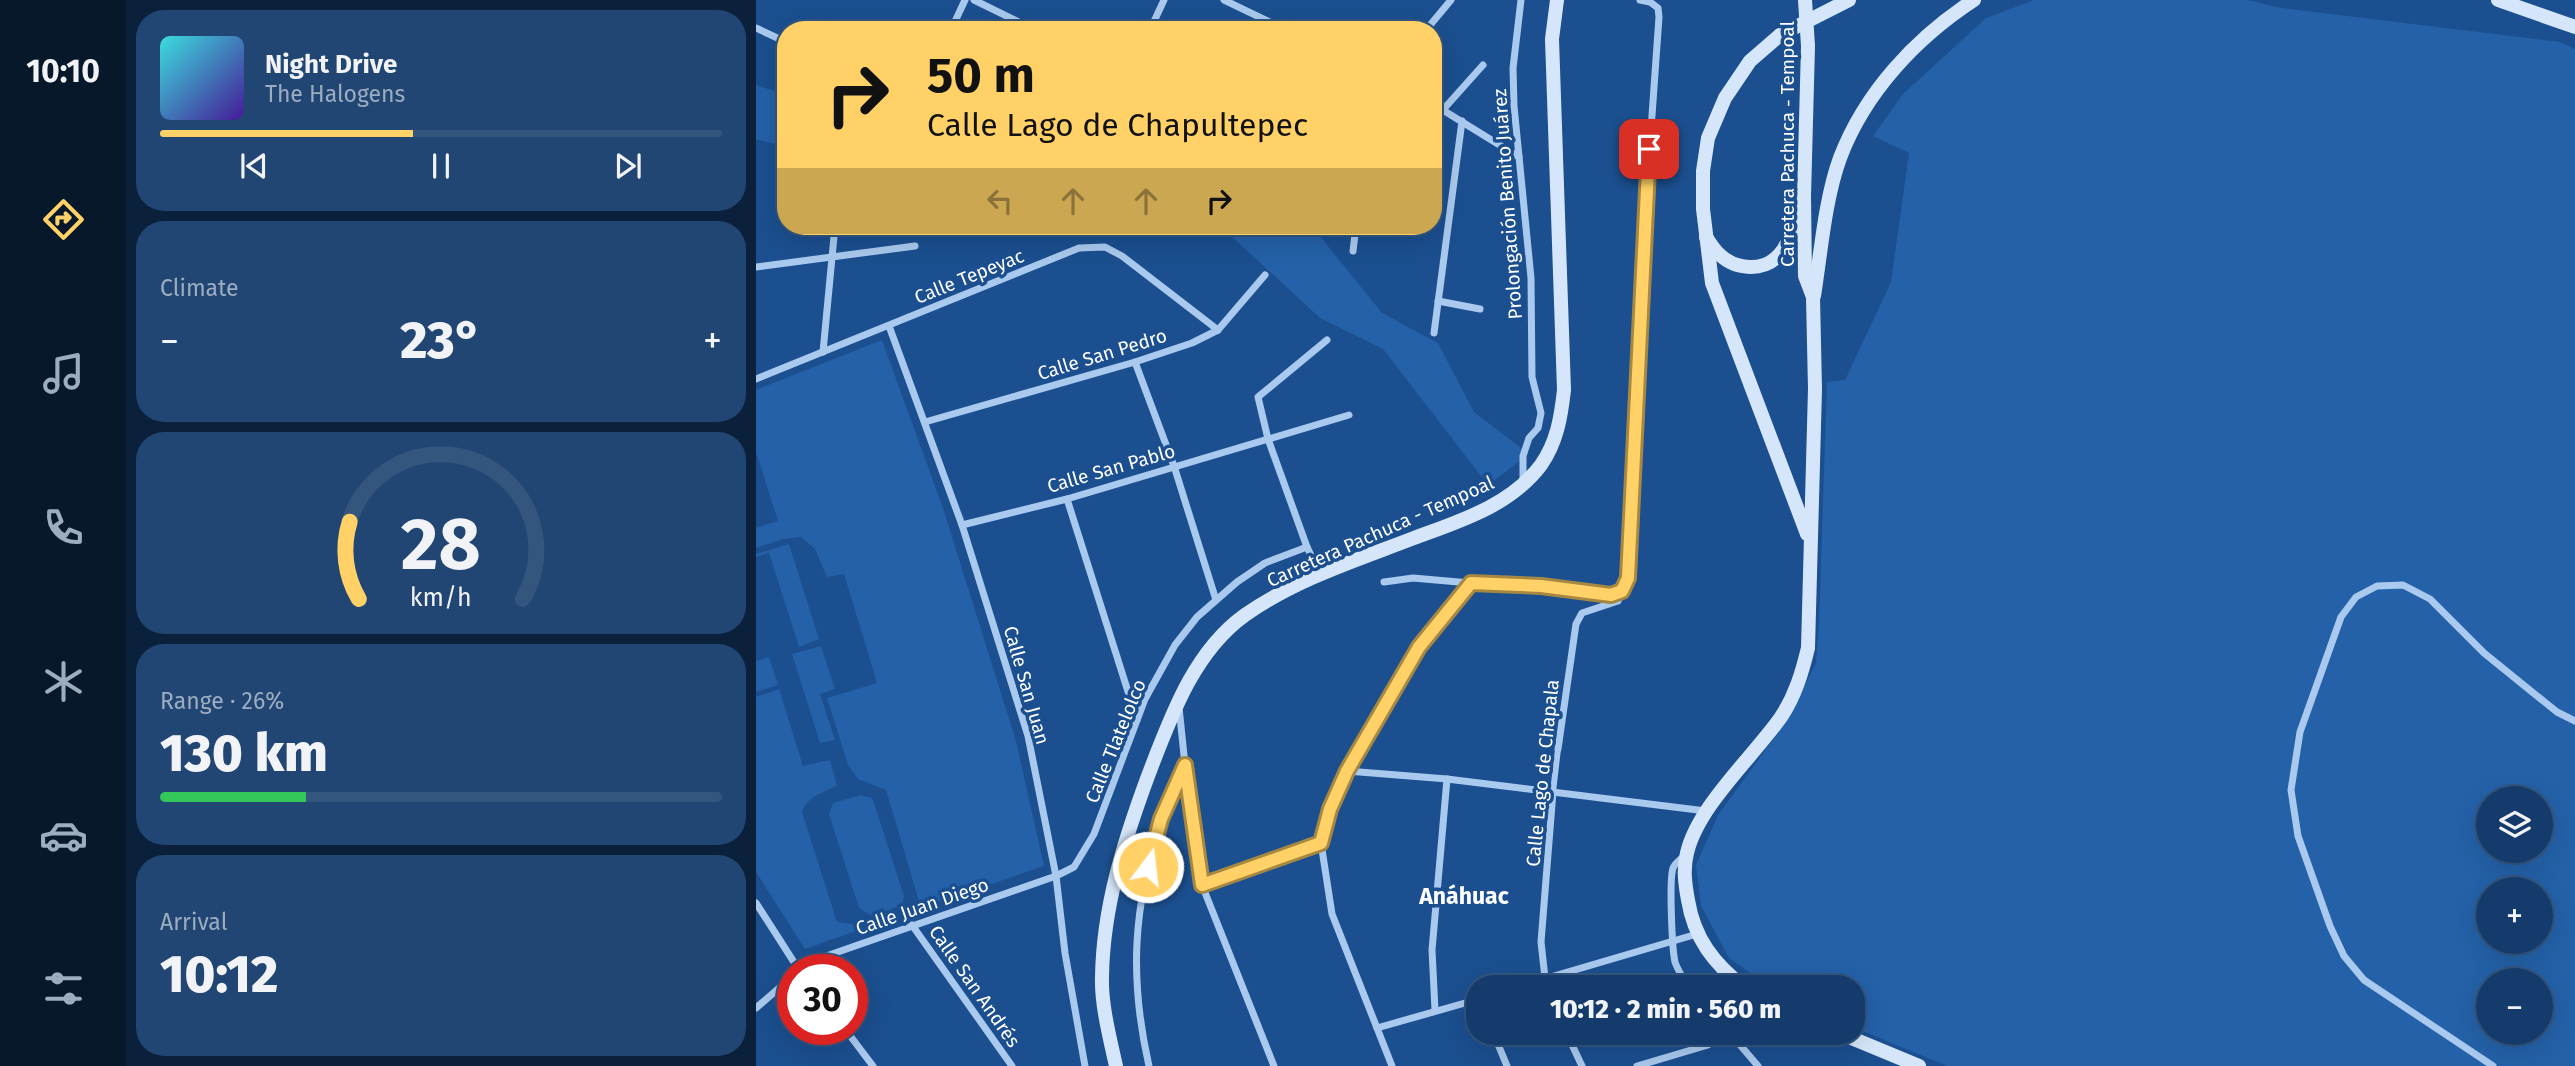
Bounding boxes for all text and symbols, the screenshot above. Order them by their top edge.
street label: Carretera Pachuca - Tempoal [1776,21,1799,267]
text: 50 m [927,46,1035,105]
text: Night Drive [265,49,397,80]
icon: right [812,49,903,140]
text: 10:10 [26,52,100,90]
text: The Halogens [265,80,405,108]
street label: Prolongación Benito Juárez [1488,88,1527,320]
text: Calle Lago de Chapultepec [927,106,1308,144]
pin [1619,119,1679,179]
icon: arrive [1630,130,1668,168]
icon: previous [235,147,273,185]
icon: pause [422,147,460,185]
icon: next [609,147,647,185]
icon: left [981,182,1019,220]
icon: ahead [1054,182,1092,220]
icon: ahead [1127,182,1165,220]
icon: right [1200,182,1238,220]
icon: directions [39,195,88,244]
street label: Calle Tepeyac [911,244,1027,309]
text: Climate [160,274,239,302]
text: 23° [400,309,482,372]
text: − [160,318,179,364]
text: + [703,318,722,364]
street label: Calle San Pedro [1035,324,1170,385]
icon: music [39,349,88,398]
street label: Calle San Pablo [1044,439,1178,498]
street label: Carretera Pachuca - Tempoal [1263,471,1498,592]
text: 28 [401,501,481,588]
icon: phone [39,503,88,552]
text: km/h [410,583,472,613]
street label: Calle San Juan [999,623,1054,747]
icon: climate [39,657,88,706]
street label: Calle Tlatelolco [1080,676,1151,806]
street label: Calle Lago de Chapala [1521,678,1564,868]
text: Range · 26% [160,687,284,715]
text: 130 km [160,722,328,785]
map controls [2476,786,2553,1045]
button: layers [2476,786,2553,863]
icon: car [39,811,88,860]
position arrow [1111,830,1185,904]
street label: Calle Juan Diego [853,873,992,940]
button: + [2476,877,2553,954]
district label: Anáhuac [1418,882,1509,910]
text: Arrival [160,908,227,936]
street label: Calle San Andrés [924,921,1025,1052]
text: 10:12 [160,943,278,1006]
speed limit sign: 30 [777,954,868,1045]
icon: filters [39,964,88,1013]
button: − [2476,968,2553,1045]
text: 10:12 · 2 min · 560 m [1550,994,1781,1025]

